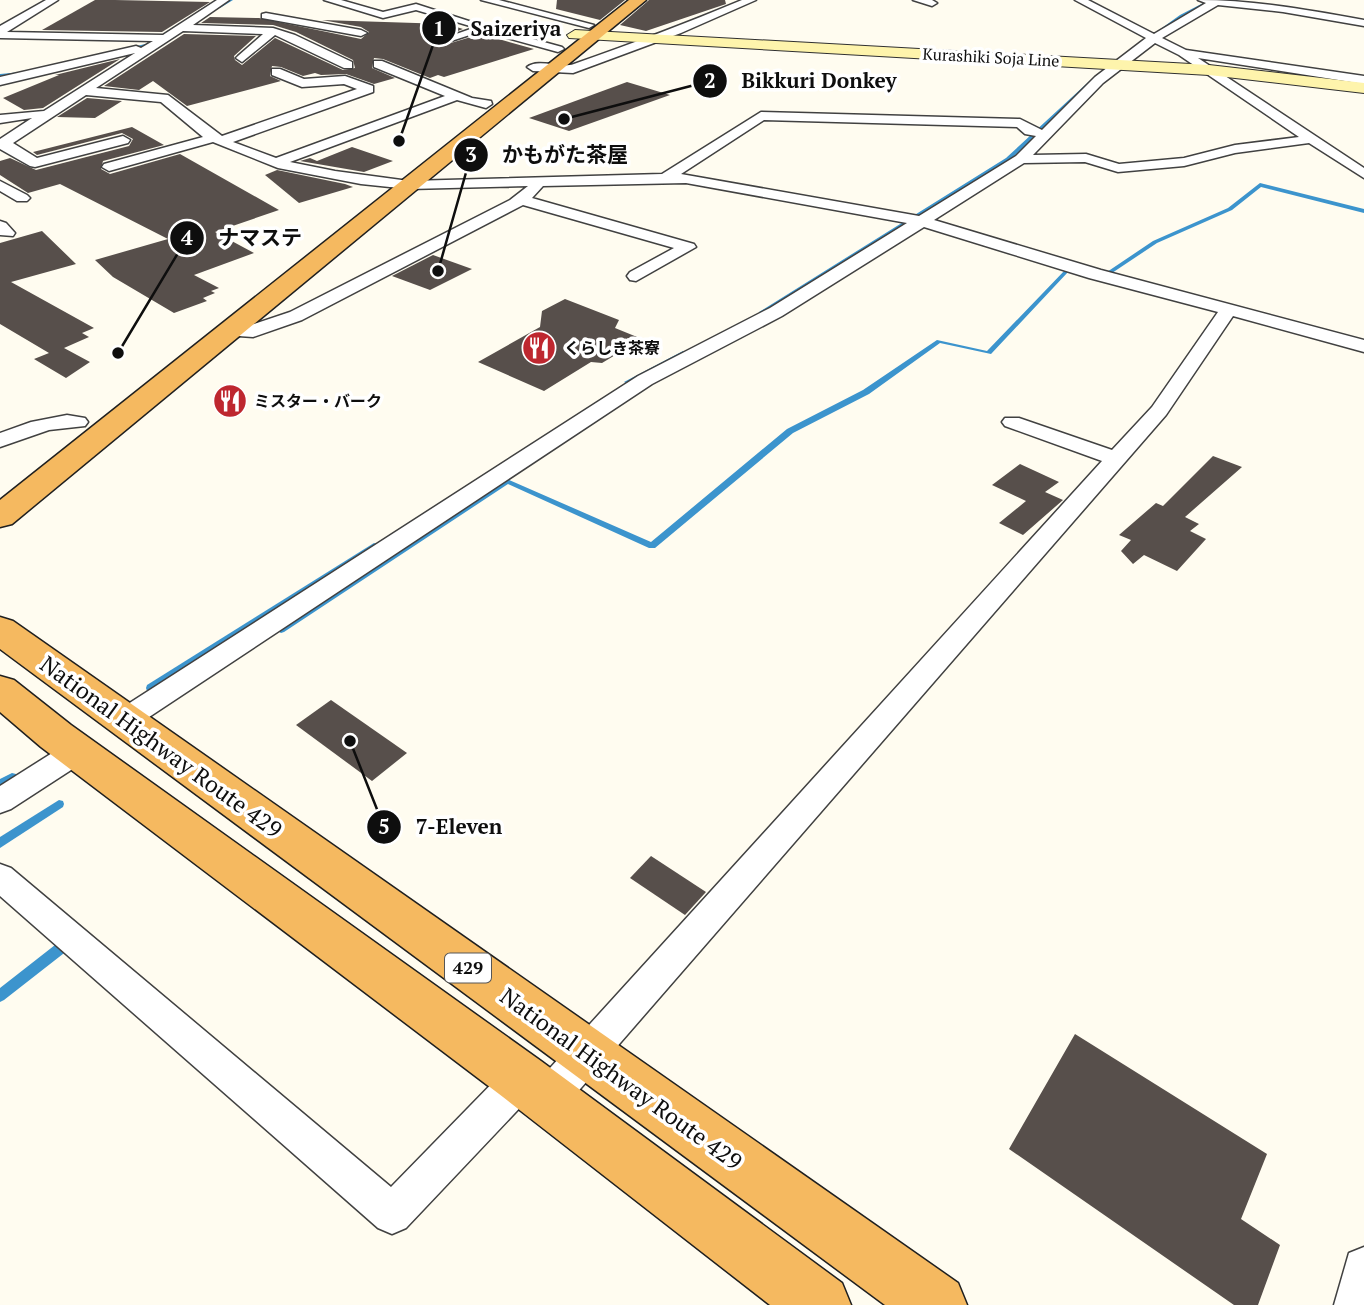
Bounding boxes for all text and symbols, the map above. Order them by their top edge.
callout: Saizeriya [421,7,575,49]
text: 1 [433,14,445,42]
text: Saizeriya [471,14,562,42]
street label: Kurashiki Soja Line [922,42,1060,72]
callout: Bikkuri Donkey [692,60,910,102]
text: 2 [704,66,716,94]
text: Bikkuri Donkey [741,66,898,94]
callout: かもがた茶屋 [453,134,642,176]
text: 3 [465,140,477,168]
text: かもがた茶屋 [502,140,628,168]
callout: ナマステ [169,217,316,259]
text: 4 [181,223,193,251]
text: ナマステ [218,223,302,251]
restaurant icon: くらしき茶寮 [520,329,558,367]
place label: くらしき茶寮 [564,337,660,359]
restaurant icon: ミスター・バーク [211,382,249,420]
place label: ミスター・バーク [254,390,382,412]
street label: National Highway Route 429 [34,648,288,845]
callout: 7-Eleven [367,806,516,848]
text: 5 [378,812,390,840]
text: 7-Eleven [416,812,503,840]
road number: 429 [445,953,491,982]
street label: National Highway Route 429 [494,980,748,1177]

